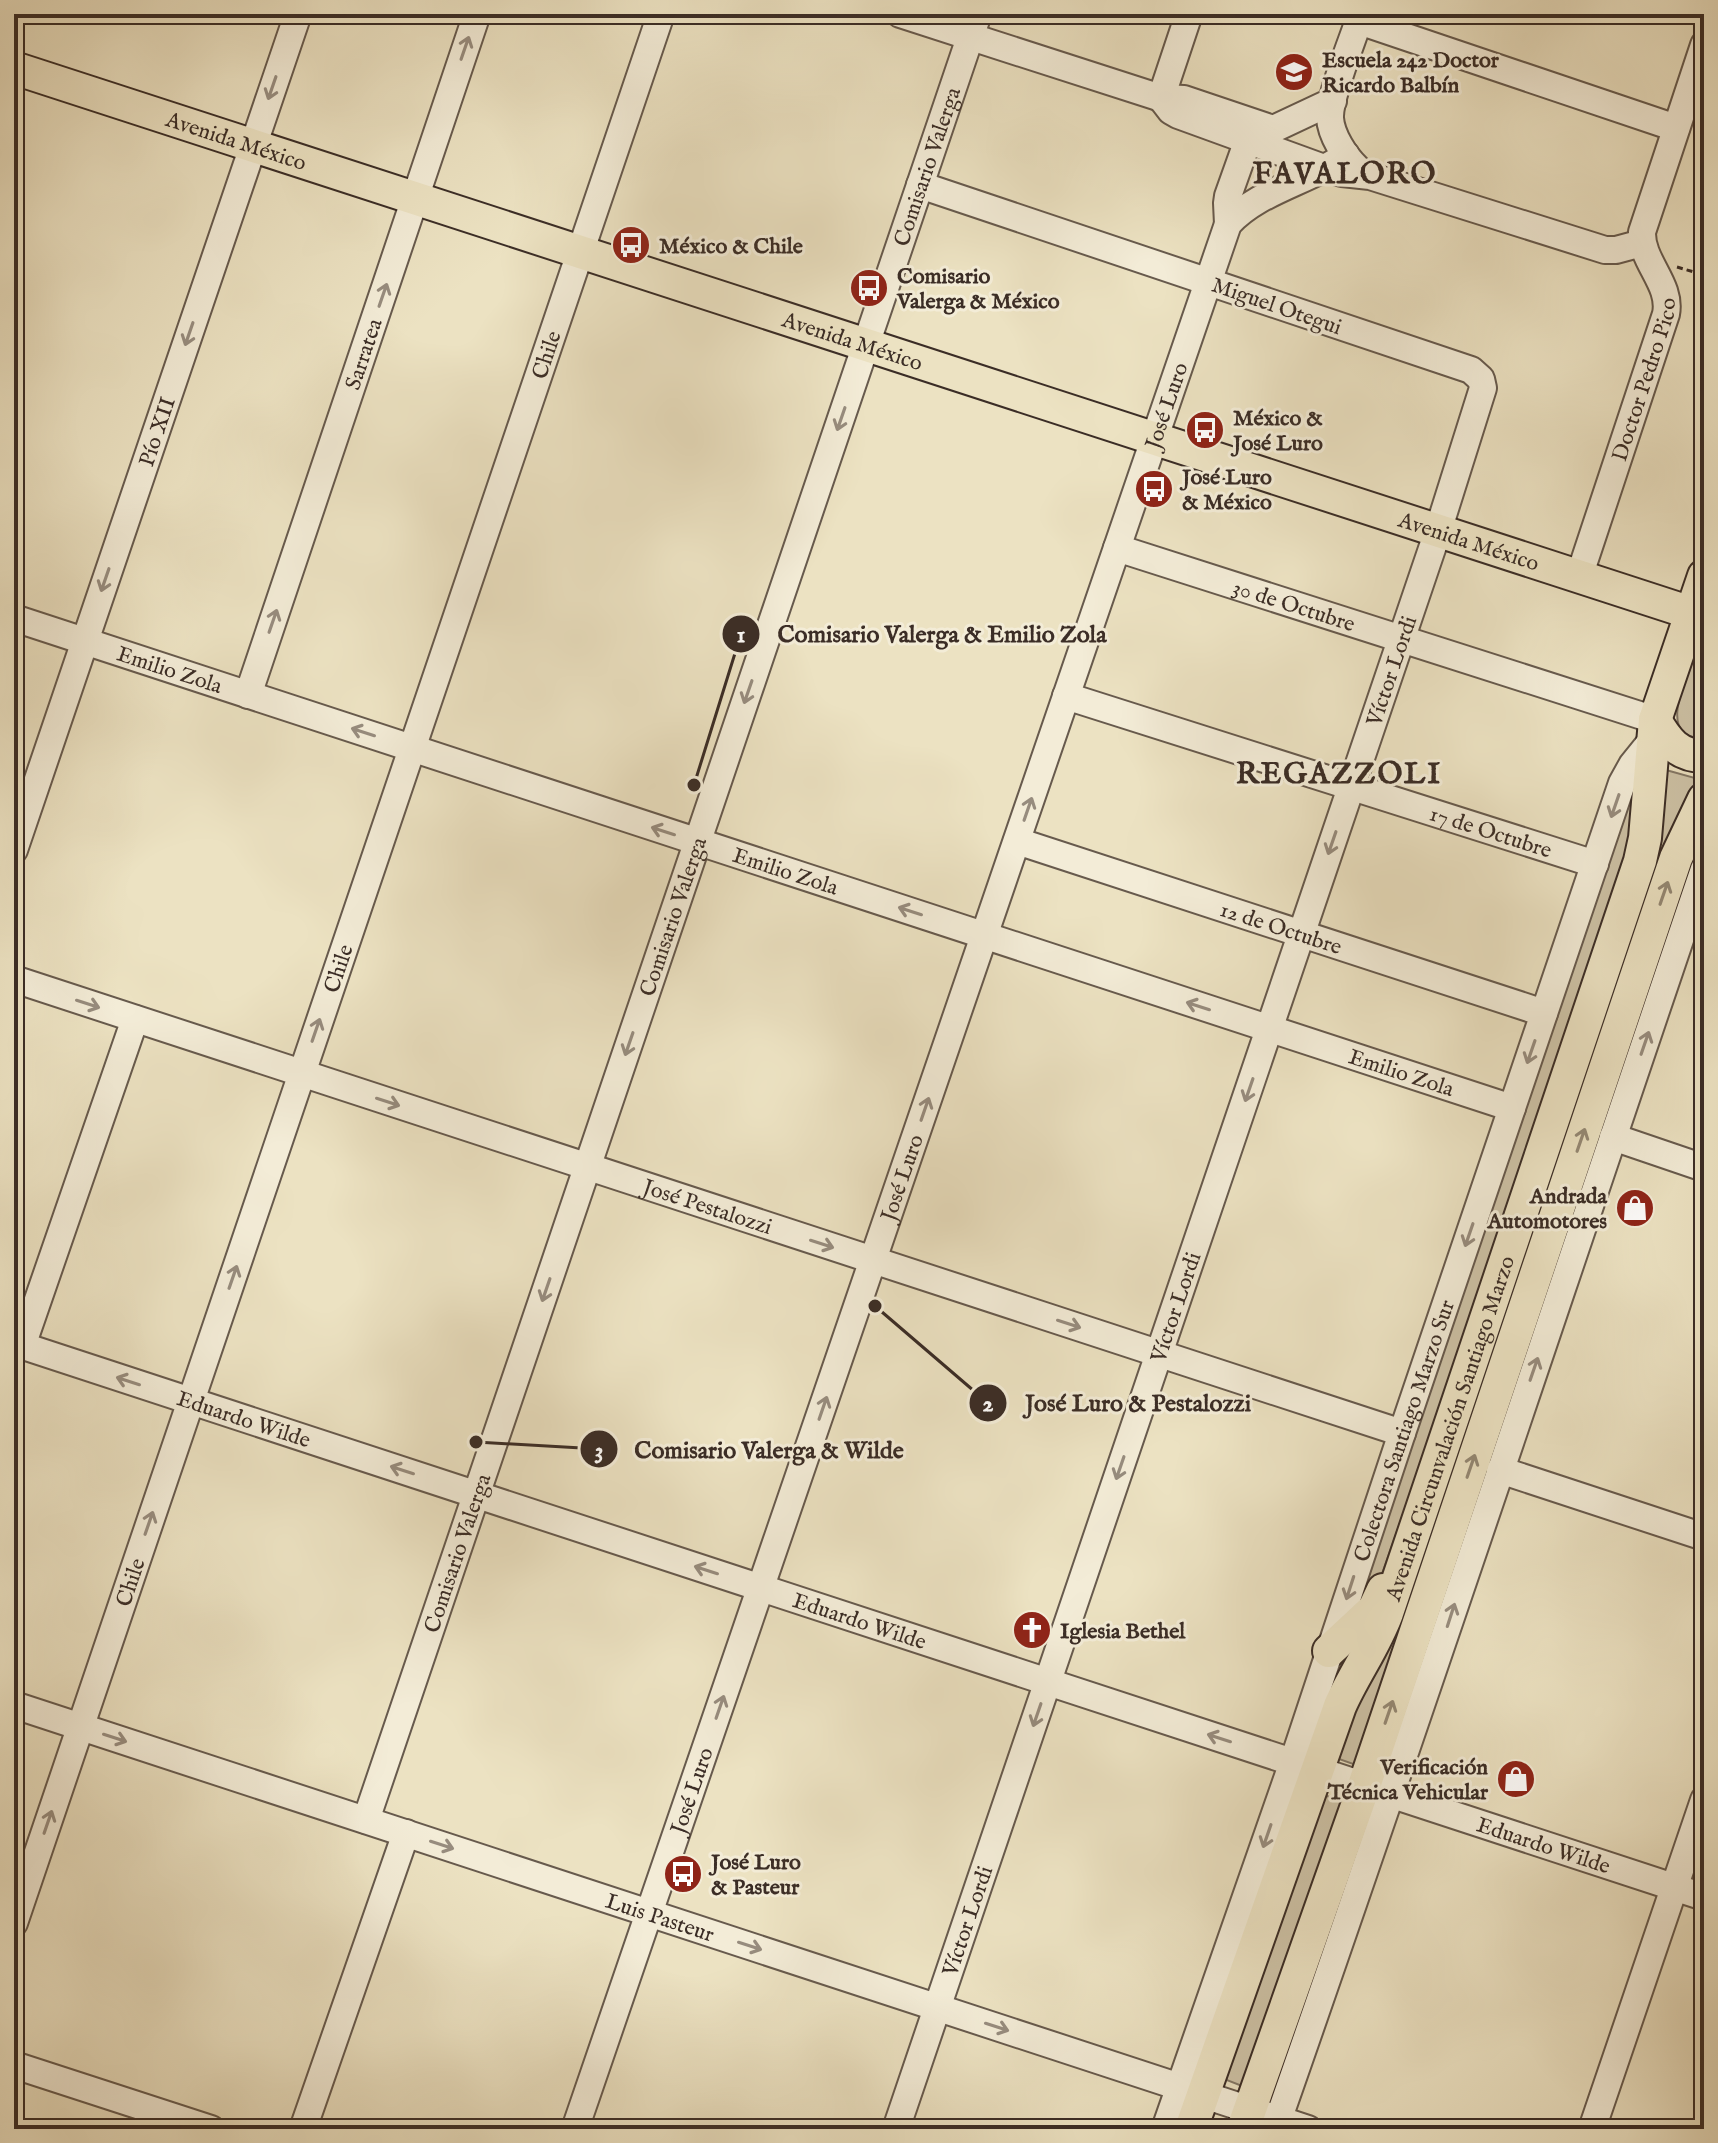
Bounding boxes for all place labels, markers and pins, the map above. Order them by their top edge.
place label: Escuela 242 Doctor Ricardo Balbín [1322,47,1500,100]
school or university icon: Escuela 242 Doctor Ricardo Balbín [1273,51,1315,93]
bus stop icon: México & Chile [610,224,652,266]
place label: México & Chile [659,233,803,261]
place label: Comisario Valerga & México [896,263,1060,316]
bus stop icon: Comisario Valerga & México [848,267,890,309]
place label: México & José Luro [1230,405,1323,458]
bus stop icon: México & José Luro [1184,409,1226,451]
place label: José Luro & México [1179,464,1272,517]
bus stop icon: José Luro & México [1133,468,1175,510]
callout: Comisario Valerga & Emilio Zola [721,610,1122,658]
place label: Andrada Automotores [1486,1183,1607,1236]
shop icon: Andrada Automotores [1614,1187,1656,1229]
callout: José Luro & Pestalozzi [968,1379,1267,1427]
callout: Comisario Valerga & Wilde [579,1425,920,1473]
church icon: Iglesia Bethel [1011,1609,1053,1651]
place label: Iglesia Bethel [1060,1618,1186,1646]
place label: Verificación Técnica Vehicular [1327,1754,1489,1807]
shop icon: Verificación Técnica Vehicular [1495,1758,1537,1800]
place label: José Luro & Pasteur [708,1849,801,1902]
bus stop icon: José Luro & Pasteur [662,1853,704,1895]

